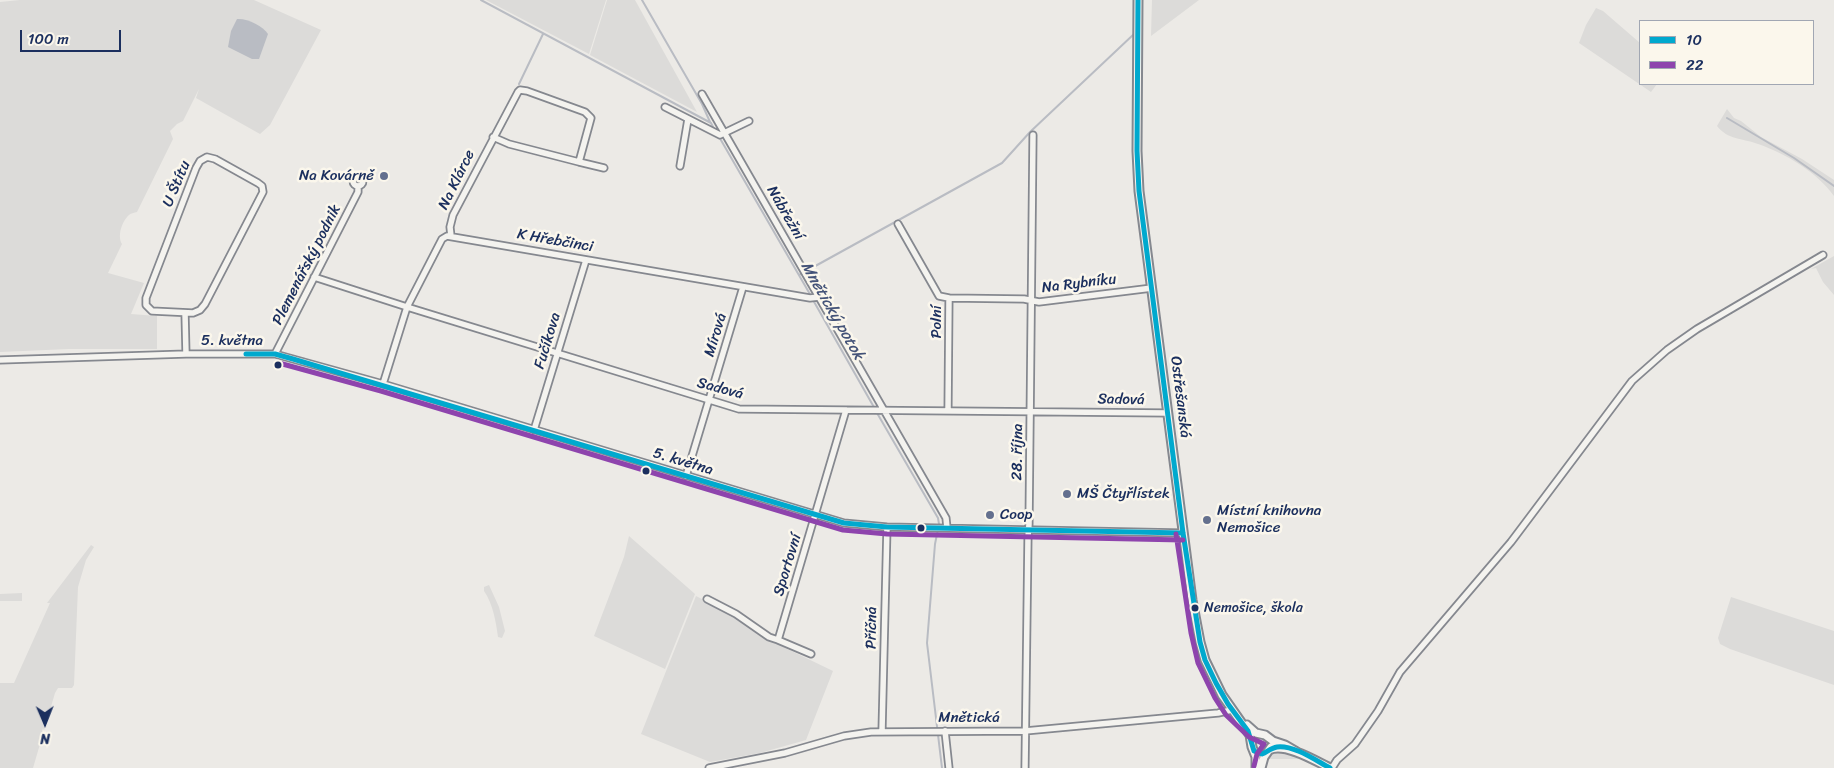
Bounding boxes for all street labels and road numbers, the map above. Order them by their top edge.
street label: Na Klárce [435,147,479,213]
street label: U Štítu [159,158,195,210]
street label: Nábřežní [762,183,808,243]
street label: Plemenářský podnik [269,202,345,328]
street label: K Hřebčinci [515,225,595,257]
street label: Na Rybníku [1041,270,1117,298]
street label: Polní [928,305,946,339]
street label: Fučíkova [531,311,565,371]
street label: Mírová [701,311,731,359]
street label: 5. května [201,332,263,350]
street label: Ostřešanská [1166,355,1194,439]
street label: Sadová [695,374,745,404]
street label: Sadová [1097,391,1145,409]
street label: 28. října [1009,423,1027,481]
street label: 5. května [651,444,715,480]
street label: Sportovní [770,532,806,598]
street label: Příčná [863,607,881,649]
street label: Mnětická [938,709,1000,727]

